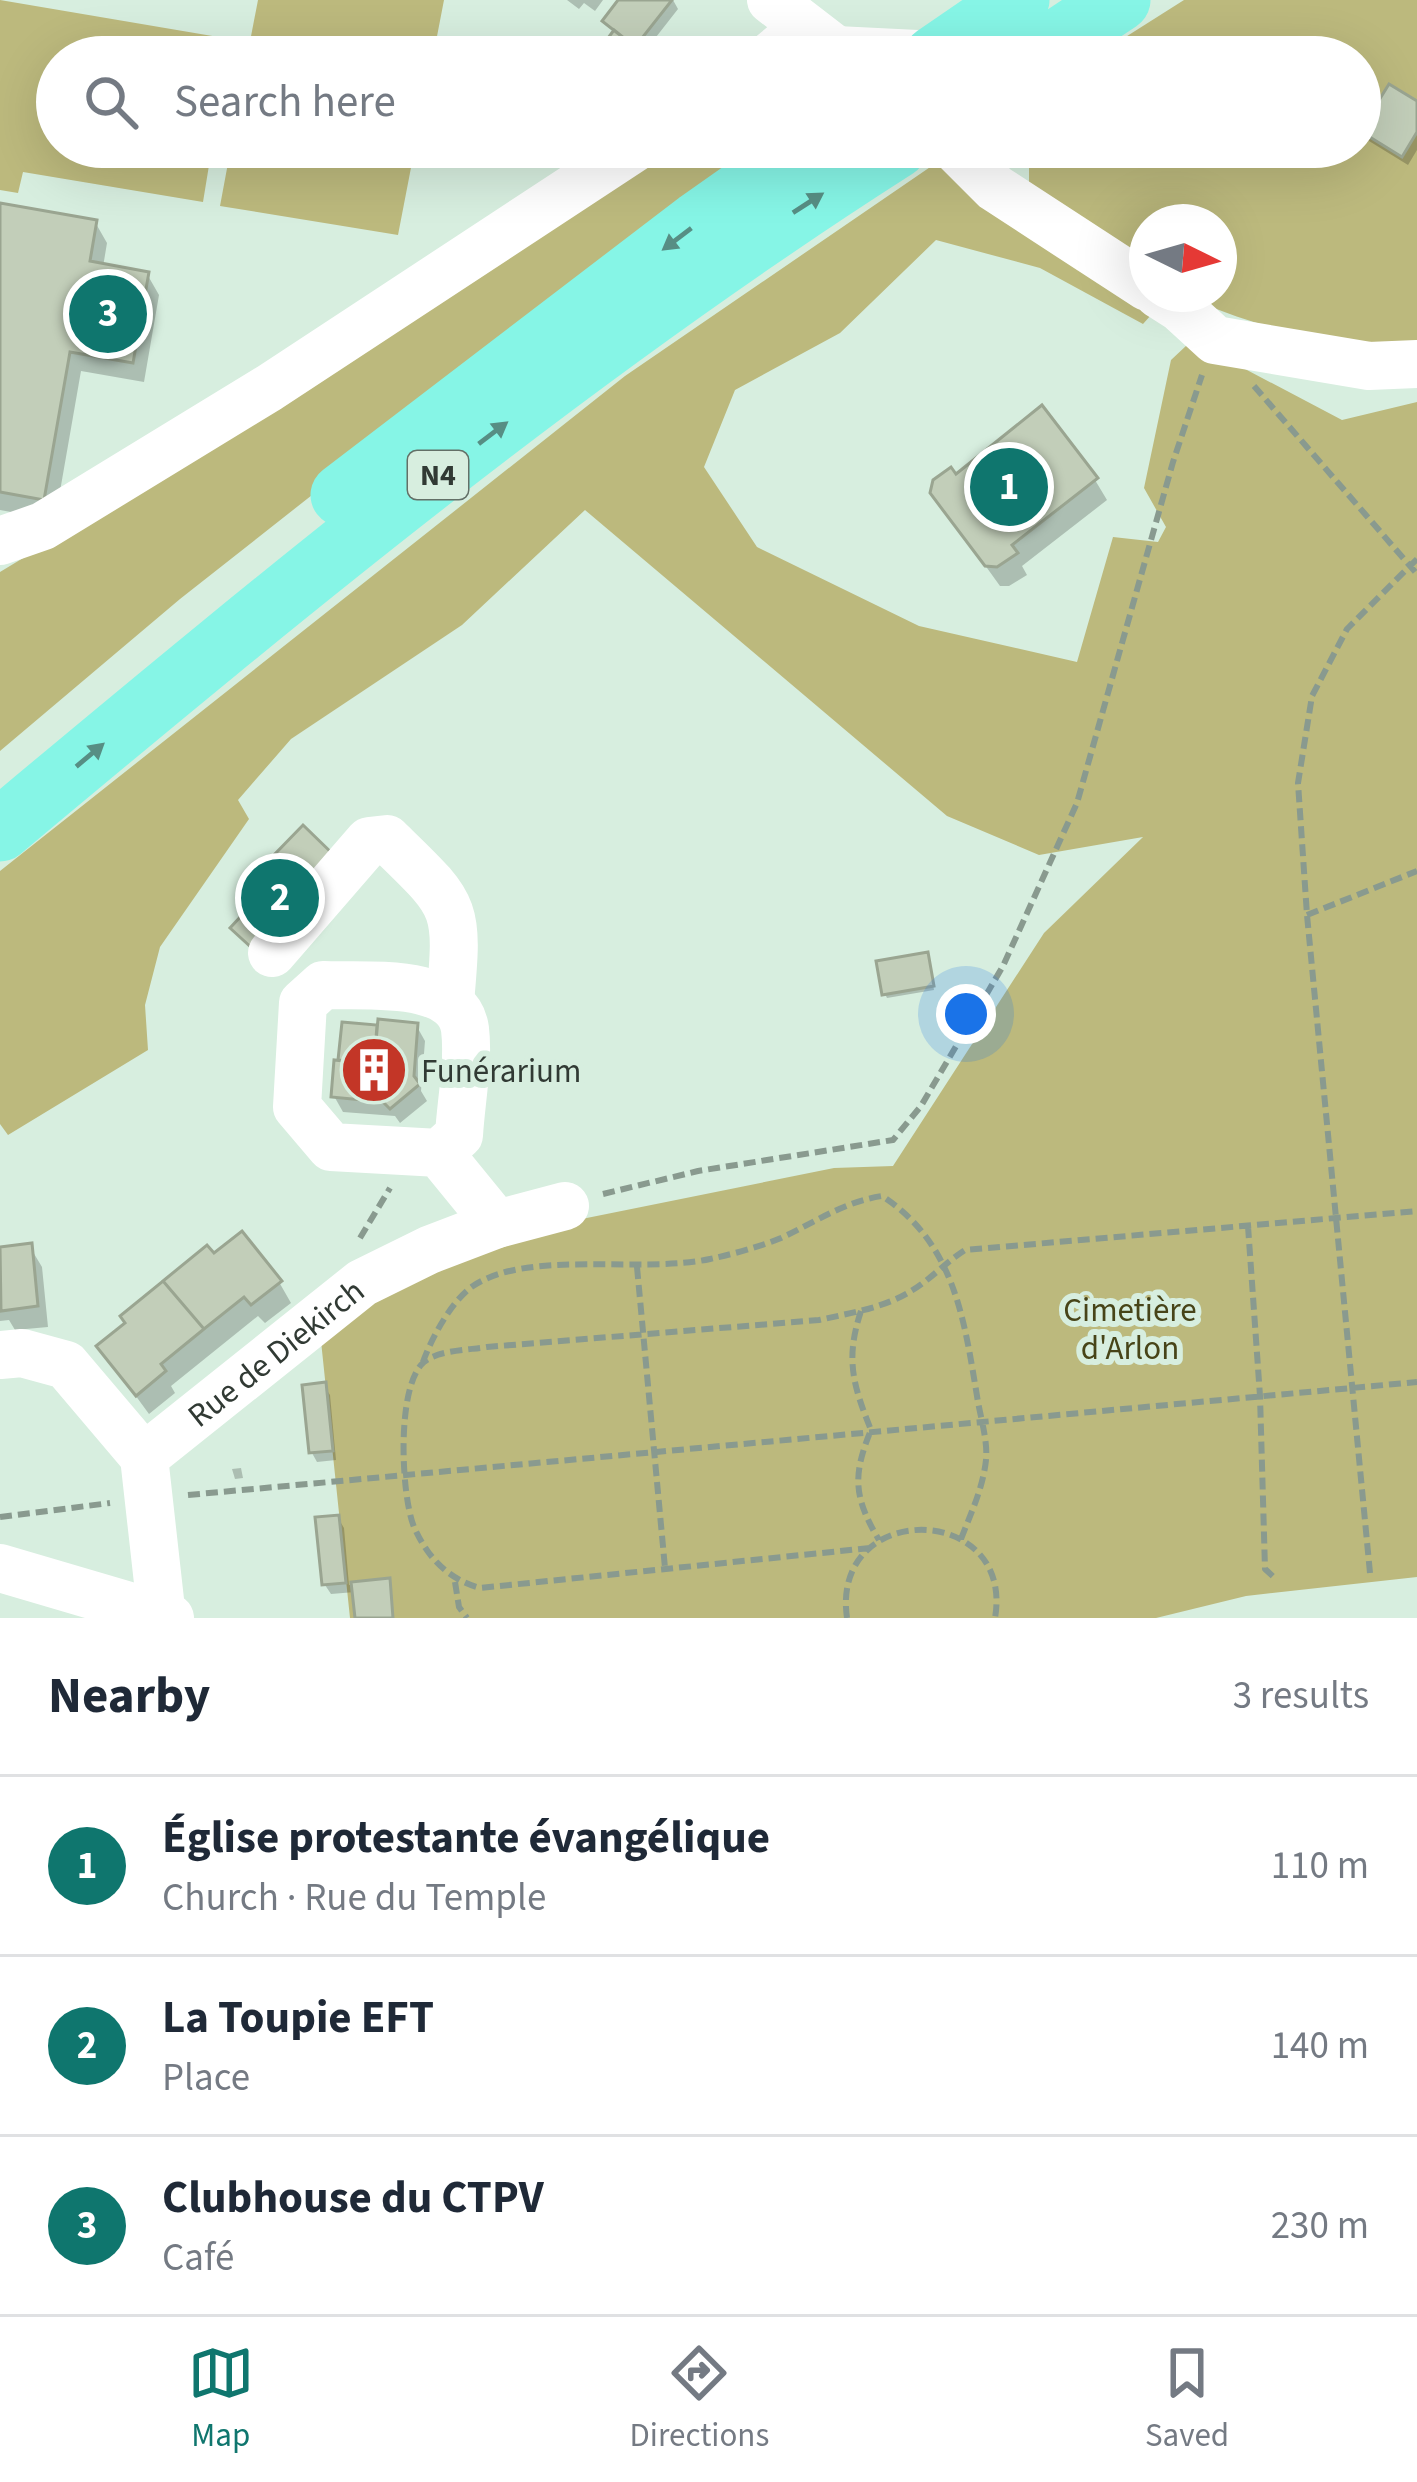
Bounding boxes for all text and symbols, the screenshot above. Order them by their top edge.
search box [36,36,1381,168]
icon: search [78,69,144,135]
text: Search here [174,70,396,134]
one-way arrow [792,193,824,215]
north arrow [1129,204,1237,312]
one-way arrow [661,227,692,251]
pin: 3 [69,269,147,359]
one-way arrow [477,421,509,446]
pin: 1 [970,442,1048,532]
road number: N4 [408,451,468,499]
one-way arrow [75,743,105,769]
pin: 2 [241,853,319,943]
your location [936,984,996,1044]
building icon: Funérarium [339,1035,409,1105]
place label: Funérarium [421,1048,581,1095]
street label: Rue de Diekirch [178,1268,375,1439]
park label: Cimetière d'Arlon [1063,1287,1197,1372]
text: Nearby [48,1660,210,1732]
text: 3 results [1233,1668,1369,1724]
text: Église protestante évangélique [162,1806,770,1870]
text: 1 [77,1838,97,1894]
text: 110 m [1271,1838,1369,1894]
text: Church · Rue du Temple [162,1870,546,1926]
text: La Toupie EFT [162,1986,434,2050]
text: 2 [77,2018,97,2074]
text: 140 m [1271,2018,1369,2074]
text: Place [162,2050,250,2106]
text: Clubhouse du CTPV [162,2166,544,2230]
text: 3 [77,2198,97,2254]
text: 230 m [1271,2198,1369,2254]
text: Café [162,2230,234,2286]
tab: Map [188,2340,254,2459]
tab: Directions [630,2340,769,2459]
tab: Saved [1145,2340,1229,2459]

